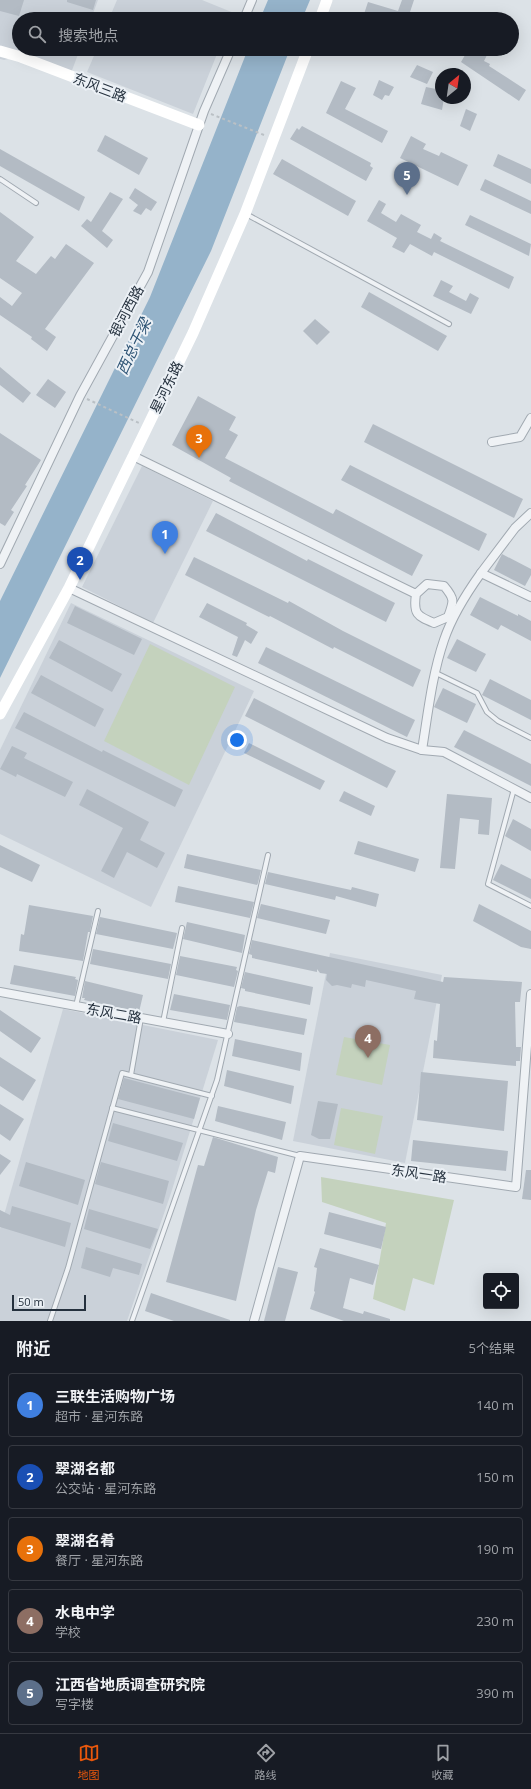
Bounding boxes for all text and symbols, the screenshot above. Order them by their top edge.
search box [12,12,519,56]
icon: search [26,23,48,45]
text: 搜索地点 [58,25,118,45]
street label: 东风三路 [70,68,130,106]
north arrow [435,68,471,104]
pin: 5 [394,162,420,195]
street label: 银河西路 [104,282,148,340]
water label: 西总干梁 [111,313,156,377]
street label: 星河东路 [145,358,187,416]
pin: 3 [186,425,212,458]
pin: 1 [152,521,178,554]
pin: 2 [67,547,93,580]
your location [227,730,247,750]
street label: 东风二路 [85,999,143,1027]
pin: 4 [355,1025,381,1058]
street label: 东风一路 [390,1160,448,1186]
map controls [483,1273,519,1309]
button: locate [483,1273,519,1309]
scale bar [12,1293,86,1312]
text: 50 m [18,1294,44,1309]
text: 附近 [16,1337,50,1360]
text: 5个结果 [469,1339,515,1357]
text: 三联生活购物广场 [55,1386,175,1406]
text: 1 [26,1396,34,1414]
text: 140 m [476,1396,514,1414]
text: 超市 · 星河东路 [55,1407,143,1425]
text: 翠湖名都 [55,1458,115,1478]
text: 2 [26,1468,34,1486]
text: 150 m [476,1468,514,1486]
text: 公交站 · 星河东路 [55,1479,156,1497]
text: 翠湖名肴 [55,1530,115,1550]
text: 3 [26,1540,34,1558]
text: 190 m [476,1540,514,1558]
text: 餐厅 · 星河东路 [55,1551,143,1569]
text: 水电中学 [55,1602,115,1622]
text: 4 [26,1612,34,1630]
text: 230 m [476,1612,514,1630]
text: 学校 [55,1623,81,1641]
text: 江西省地质调查研究院 [55,1674,205,1694]
text: 5 [26,1684,34,1702]
text: 390 m [476,1684,514,1702]
text: 写字楼 [55,1695,94,1713]
tab: 地图 [78,1742,100,1782]
tab: 路线 [255,1742,277,1782]
tab: 收藏 [432,1742,454,1782]

